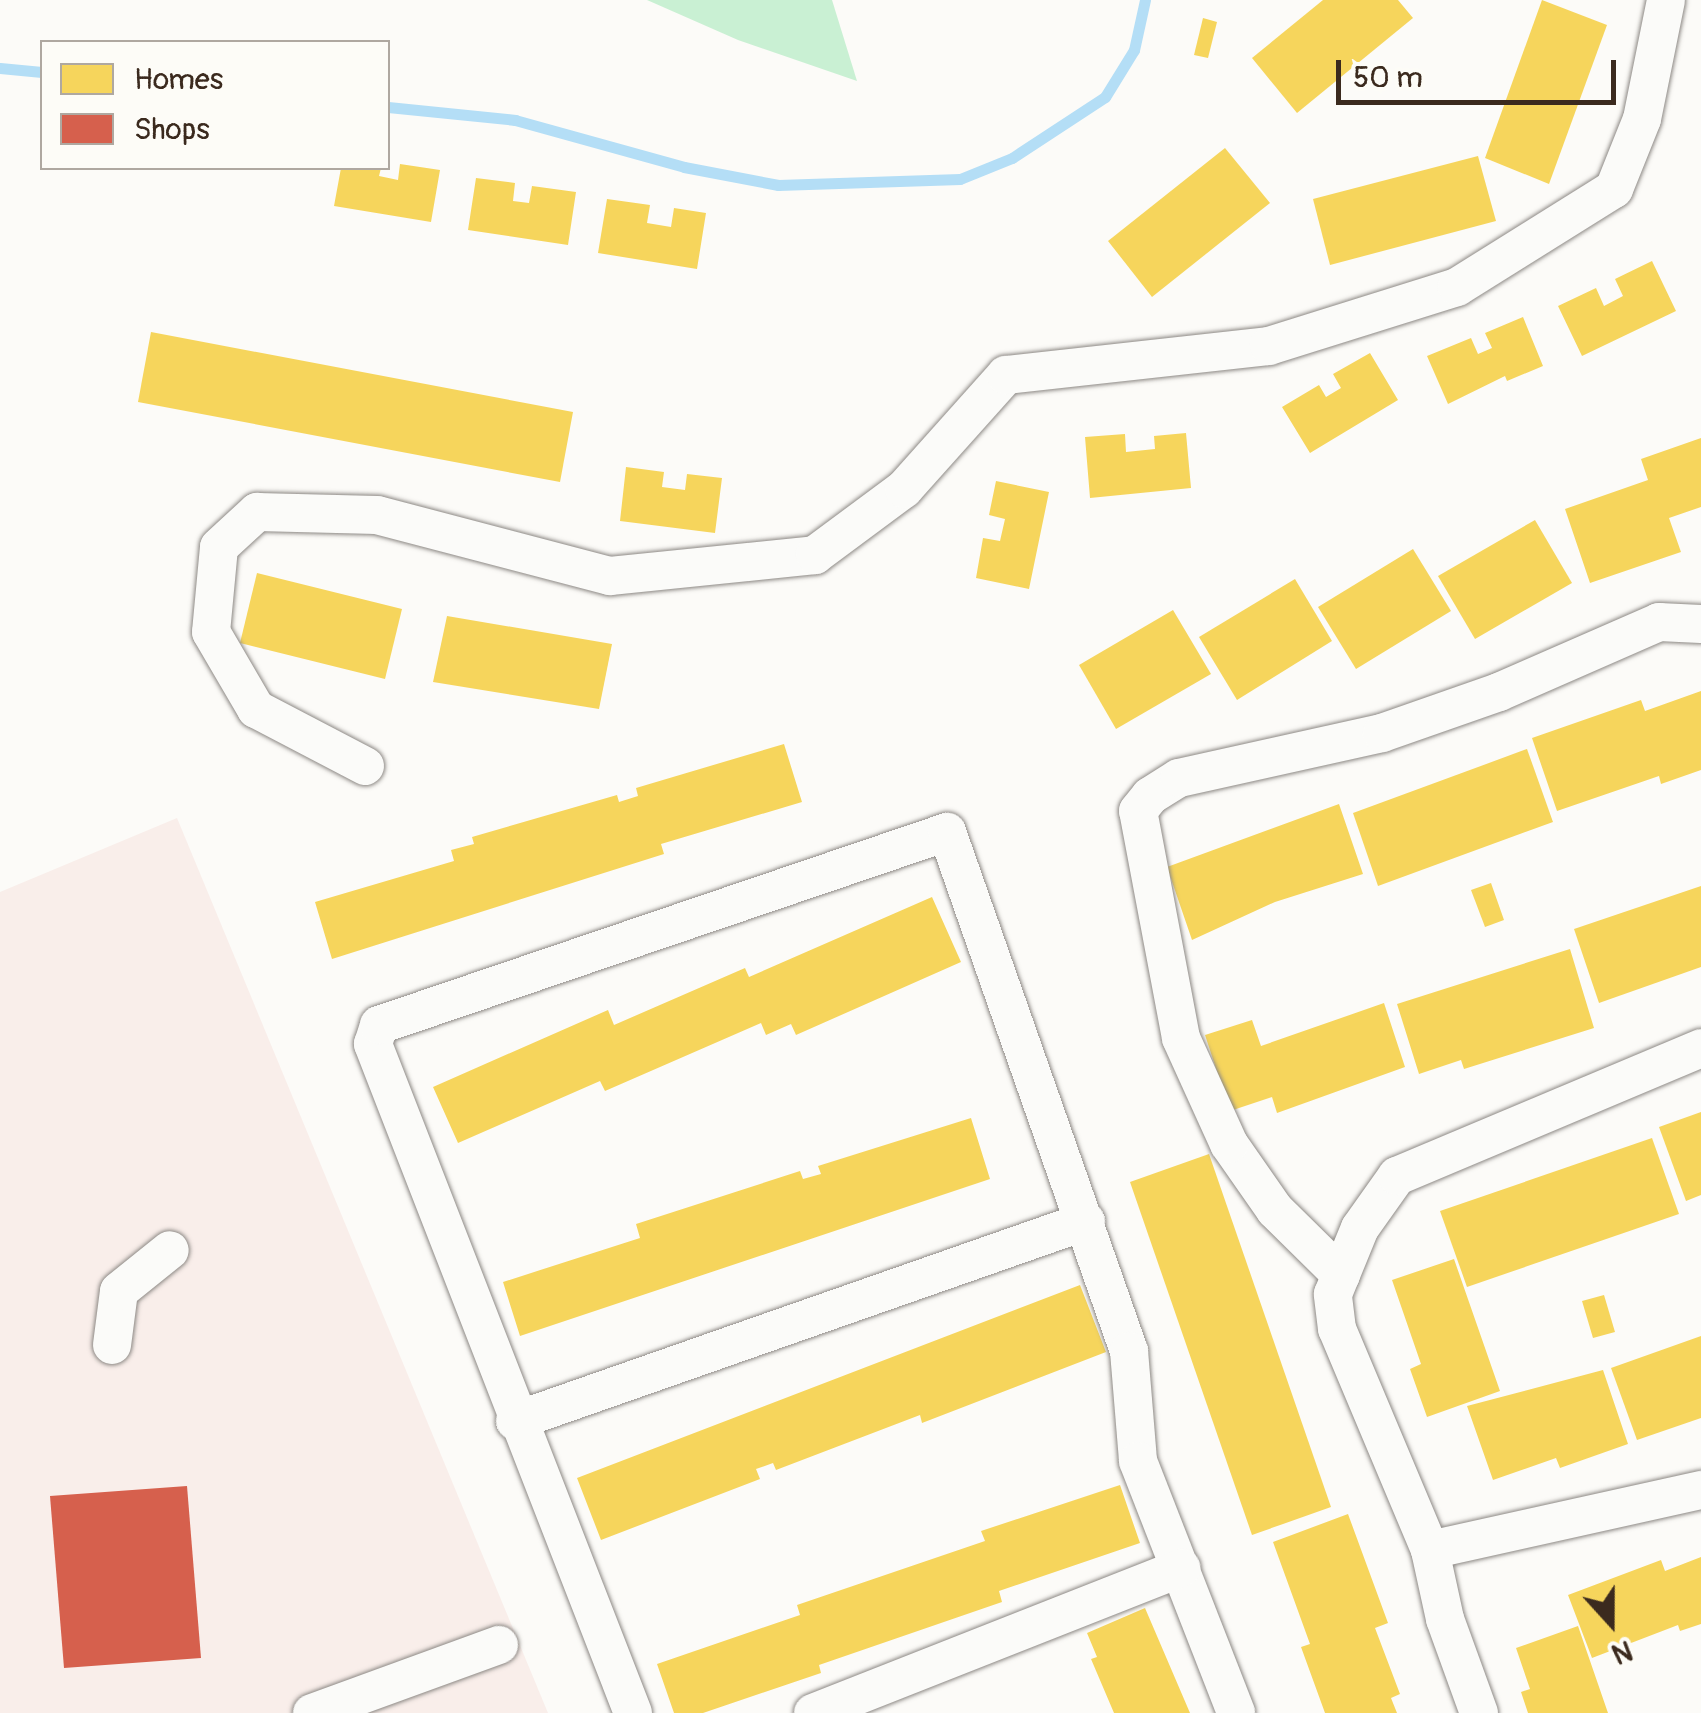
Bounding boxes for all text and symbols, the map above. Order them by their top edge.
legend [40,40,390,170]
scale bar [1341,40,1621,102]
text: 50 m [1353,59,1423,96]
text: Homes [134,61,223,98]
text: Shops [134,111,210,148]
north arrow [1561,1573,1661,1673]
text: N [1607,1632,1637,1671]

